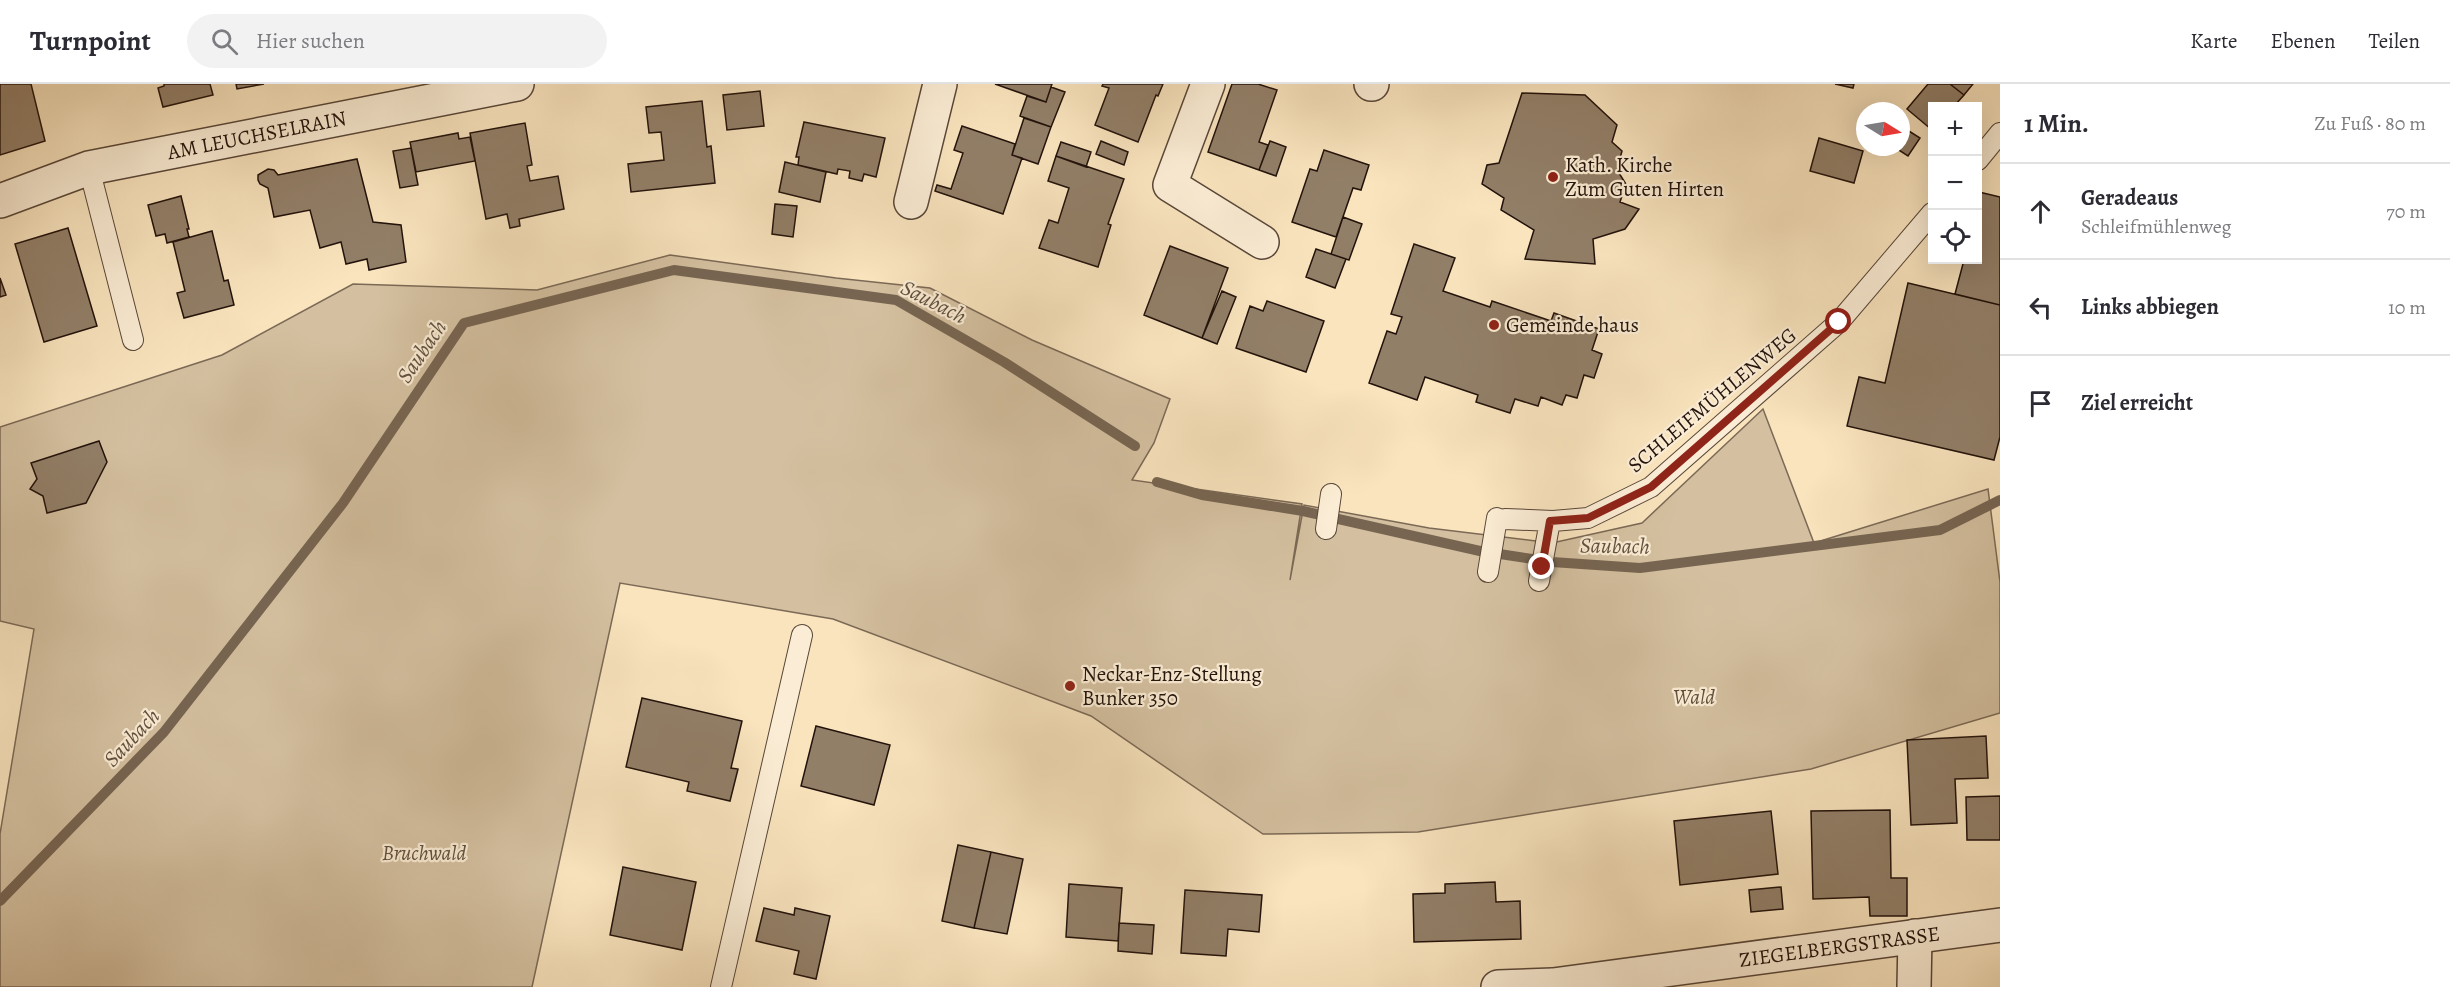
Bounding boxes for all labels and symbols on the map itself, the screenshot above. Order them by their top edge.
north arrow [1856,102,1910,156]
street label: AM LEUCHSELRAIN [164,104,349,166]
place label: Kath. Kirche Zum Guten Hirten [1565,151,1724,203]
marker: Kath. Kirche Zum Guten Hirten [1546,170,1560,184]
water label: Saubach [896,273,972,331]
route start [1825,308,1851,334]
place label: Gemeinde haus [1506,311,1639,339]
water label: Saubach [390,314,454,389]
marker: Gemeinde haus [1487,318,1501,332]
street label: SCHLEIFMÜHLENWEG [1622,321,1802,479]
water label: Saubach [1580,530,1650,562]
route end [1528,553,1554,579]
place label: Neckar-Enz-Stellung Bunker 350 [1082,660,1262,712]
marker: Neckar-Enz-Stellung Bunker 350 [1063,679,1077,693]
park label: Wald [1673,683,1715,711]
water label: Saubach [97,702,167,774]
park label: Bruchwald [382,839,466,867]
street label: ZIEGELBERGSTRASSE [1737,919,1941,974]

